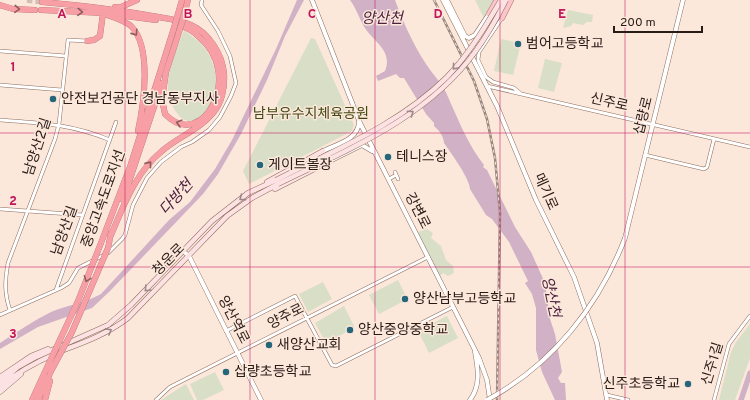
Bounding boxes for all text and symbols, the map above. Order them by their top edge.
one-way arrow [14,5,20,14]
text: A [57,7,67,23]
text: B [184,7,193,23]
text: C [308,7,316,23]
text: D [433,7,443,23]
text: E [558,7,566,23]
one-way arrow [77,8,83,17]
scale bar [614,8,702,34]
water label: 양산천 [361,10,405,29]
text: 200 m [620,15,656,31]
one-way arrow [130,28,137,35]
place label: 범어고등학교 [526,35,603,53]
marker: 범어고등학교 [513,39,523,49]
text: 1 [10,60,16,76]
one-way arrow [453,62,460,69]
street label: 신주로 [588,90,630,116]
place label: 안전보건공단 경남동부지사 [61,91,219,108]
marker: 안전보건공단 경남동부지사 [48,94,58,104]
street label: 삽량로 [631,95,657,137]
park label: 남부유수지체육공원 [253,106,369,123]
one-way arrow [407,111,414,118]
street label: 남양산2길 [21,116,55,178]
one-way arrow [176,119,183,128]
street label: 중앙고속도로지선 [78,148,130,250]
place label: 테니스장 [396,149,448,166]
marker: 테니스장 [383,152,393,162]
place label: 게이트볼장 [268,157,333,174]
marker: 게이트볼장 [255,160,265,170]
one-way arrow [144,162,151,169]
street label: 메기로 [529,171,561,213]
water label: 다방천 [156,175,199,220]
street label: 강변로 [401,190,433,232]
one-way arrow [239,193,246,200]
text: 2 [9,194,17,210]
street label: 남양산길 [48,204,82,258]
street label: 청운로 [149,240,189,280]
one-way arrow [83,275,91,282]
water label: 양산천 [536,275,564,321]
one-way arrow [144,284,151,292]
place label: 양산남부고등학교 [413,290,516,308]
street label: 양산역로 [214,293,252,347]
marker: 양산남부고등학교 [400,294,410,304]
street label: 양주로 [265,301,307,333]
place label: 양산중앙중학교 [358,321,448,339]
marker: 양산중앙중학교 [345,325,355,335]
text: 3 [9,327,17,343]
one-way arrow [104,329,112,336]
place label: 새양산교회 [277,337,341,354]
marker: 새양산교회 [264,340,274,350]
street label: 신주1길 [698,341,728,387]
place label: 삽량초등학교 [234,363,311,381]
marker: 삽량초등학교 [221,367,231,377]
place label: 신주초등학교 [603,375,680,393]
marker: 신주초등학교 [683,379,693,389]

